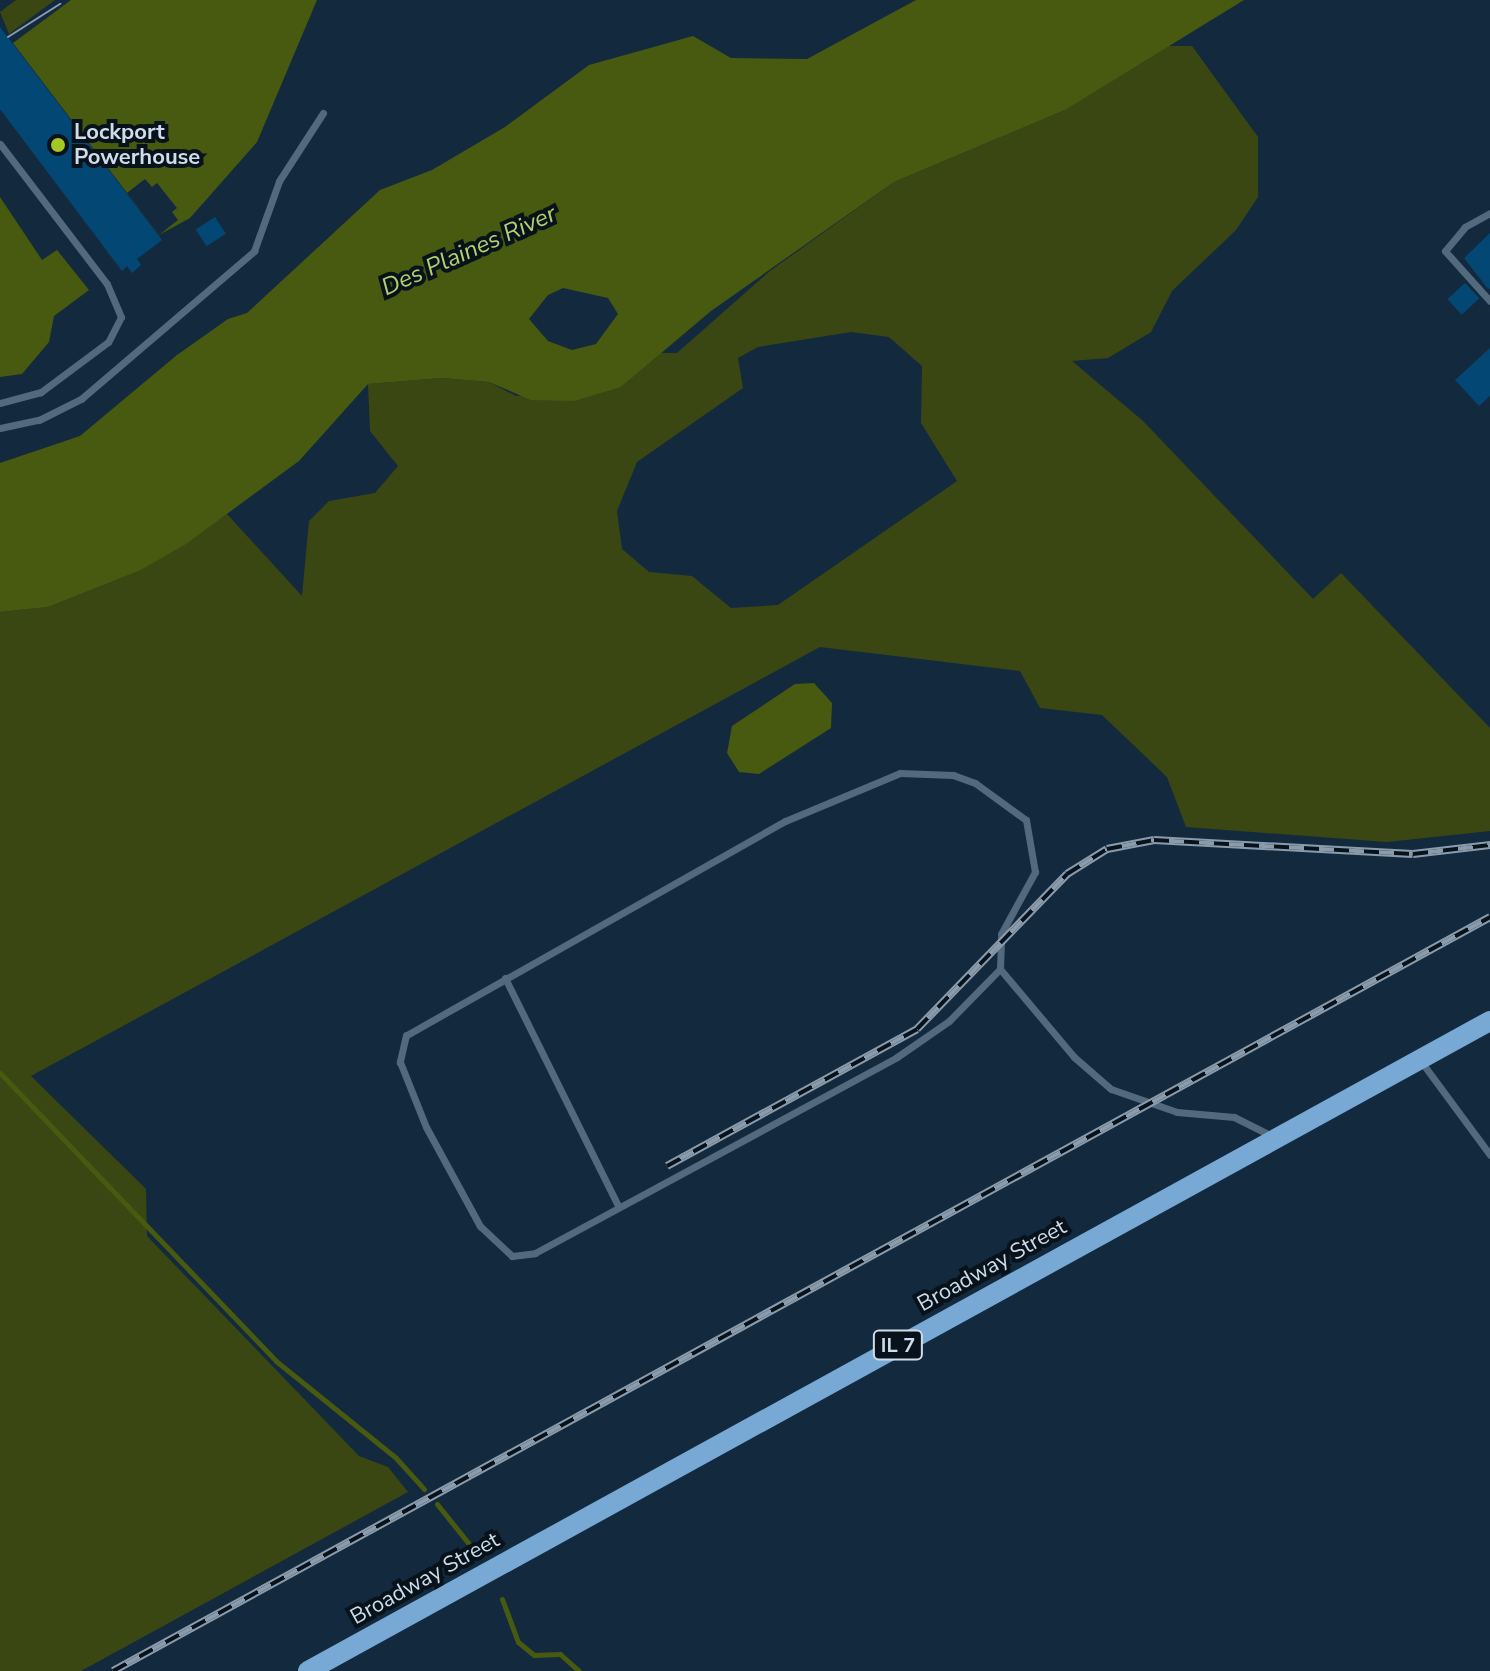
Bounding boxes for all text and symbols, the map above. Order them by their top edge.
place label: Lockport Powerhouse [74,119,200,170]
marker: Lockport Powerhouse [49,136,67,154]
water label: Des Plaines River [377,200,561,302]
street label: Broadway Street [913,1214,1071,1318]
road number: IL 7 [872,1329,924,1361]
street label: Broadway Street [346,1527,504,1631]

